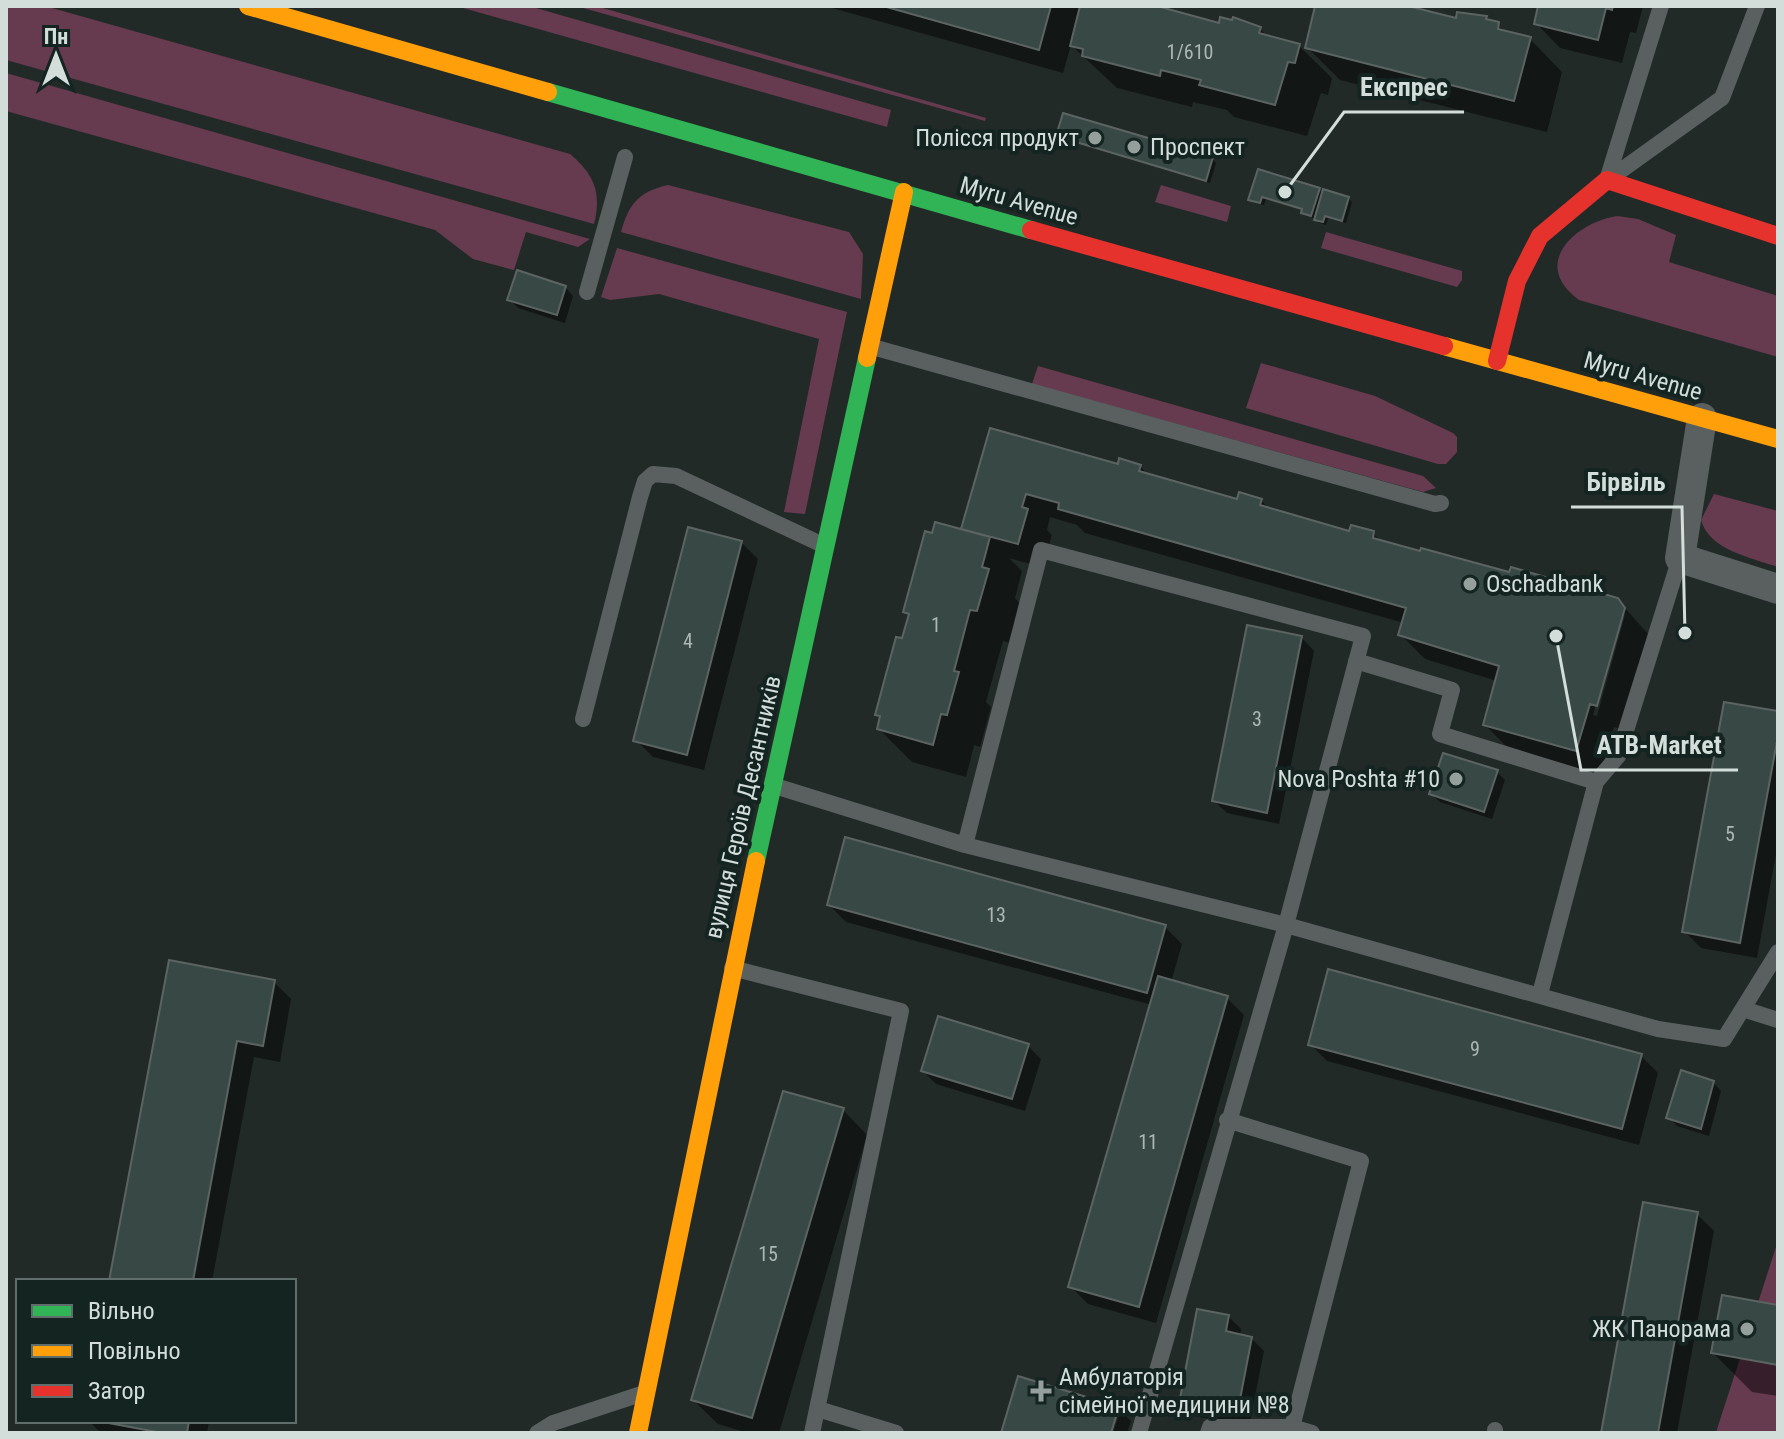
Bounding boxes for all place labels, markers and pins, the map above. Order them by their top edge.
callout: Експрес [1344,62,1464,112]
place label: Полісся продукт [915,124,1079,152]
marker: Полісся продукт [1086,129,1104,147]
place label: Проспект [1150,133,1245,161]
marker: Проспект [1125,138,1143,156]
callout: Бірвіль [1571,457,1682,507]
place label: Oschadbank [1486,570,1603,598]
marker: Oschadbank [1461,575,1479,593]
callout: ATB-Market [1581,720,1738,770]
place label: Nova Poshta #10 [1277,765,1440,793]
marker: Nova Poshta #10 [1447,770,1465,788]
place label: ЖК Панорама [1592,1315,1731,1343]
marker: ЖК Панорама [1738,1320,1756,1338]
place label: Амбулаторія сімейної медицини №8 [1059,1363,1290,1419]
marker: Амбулаторія сімейної медицини №8 [1030,1380,1052,1402]

